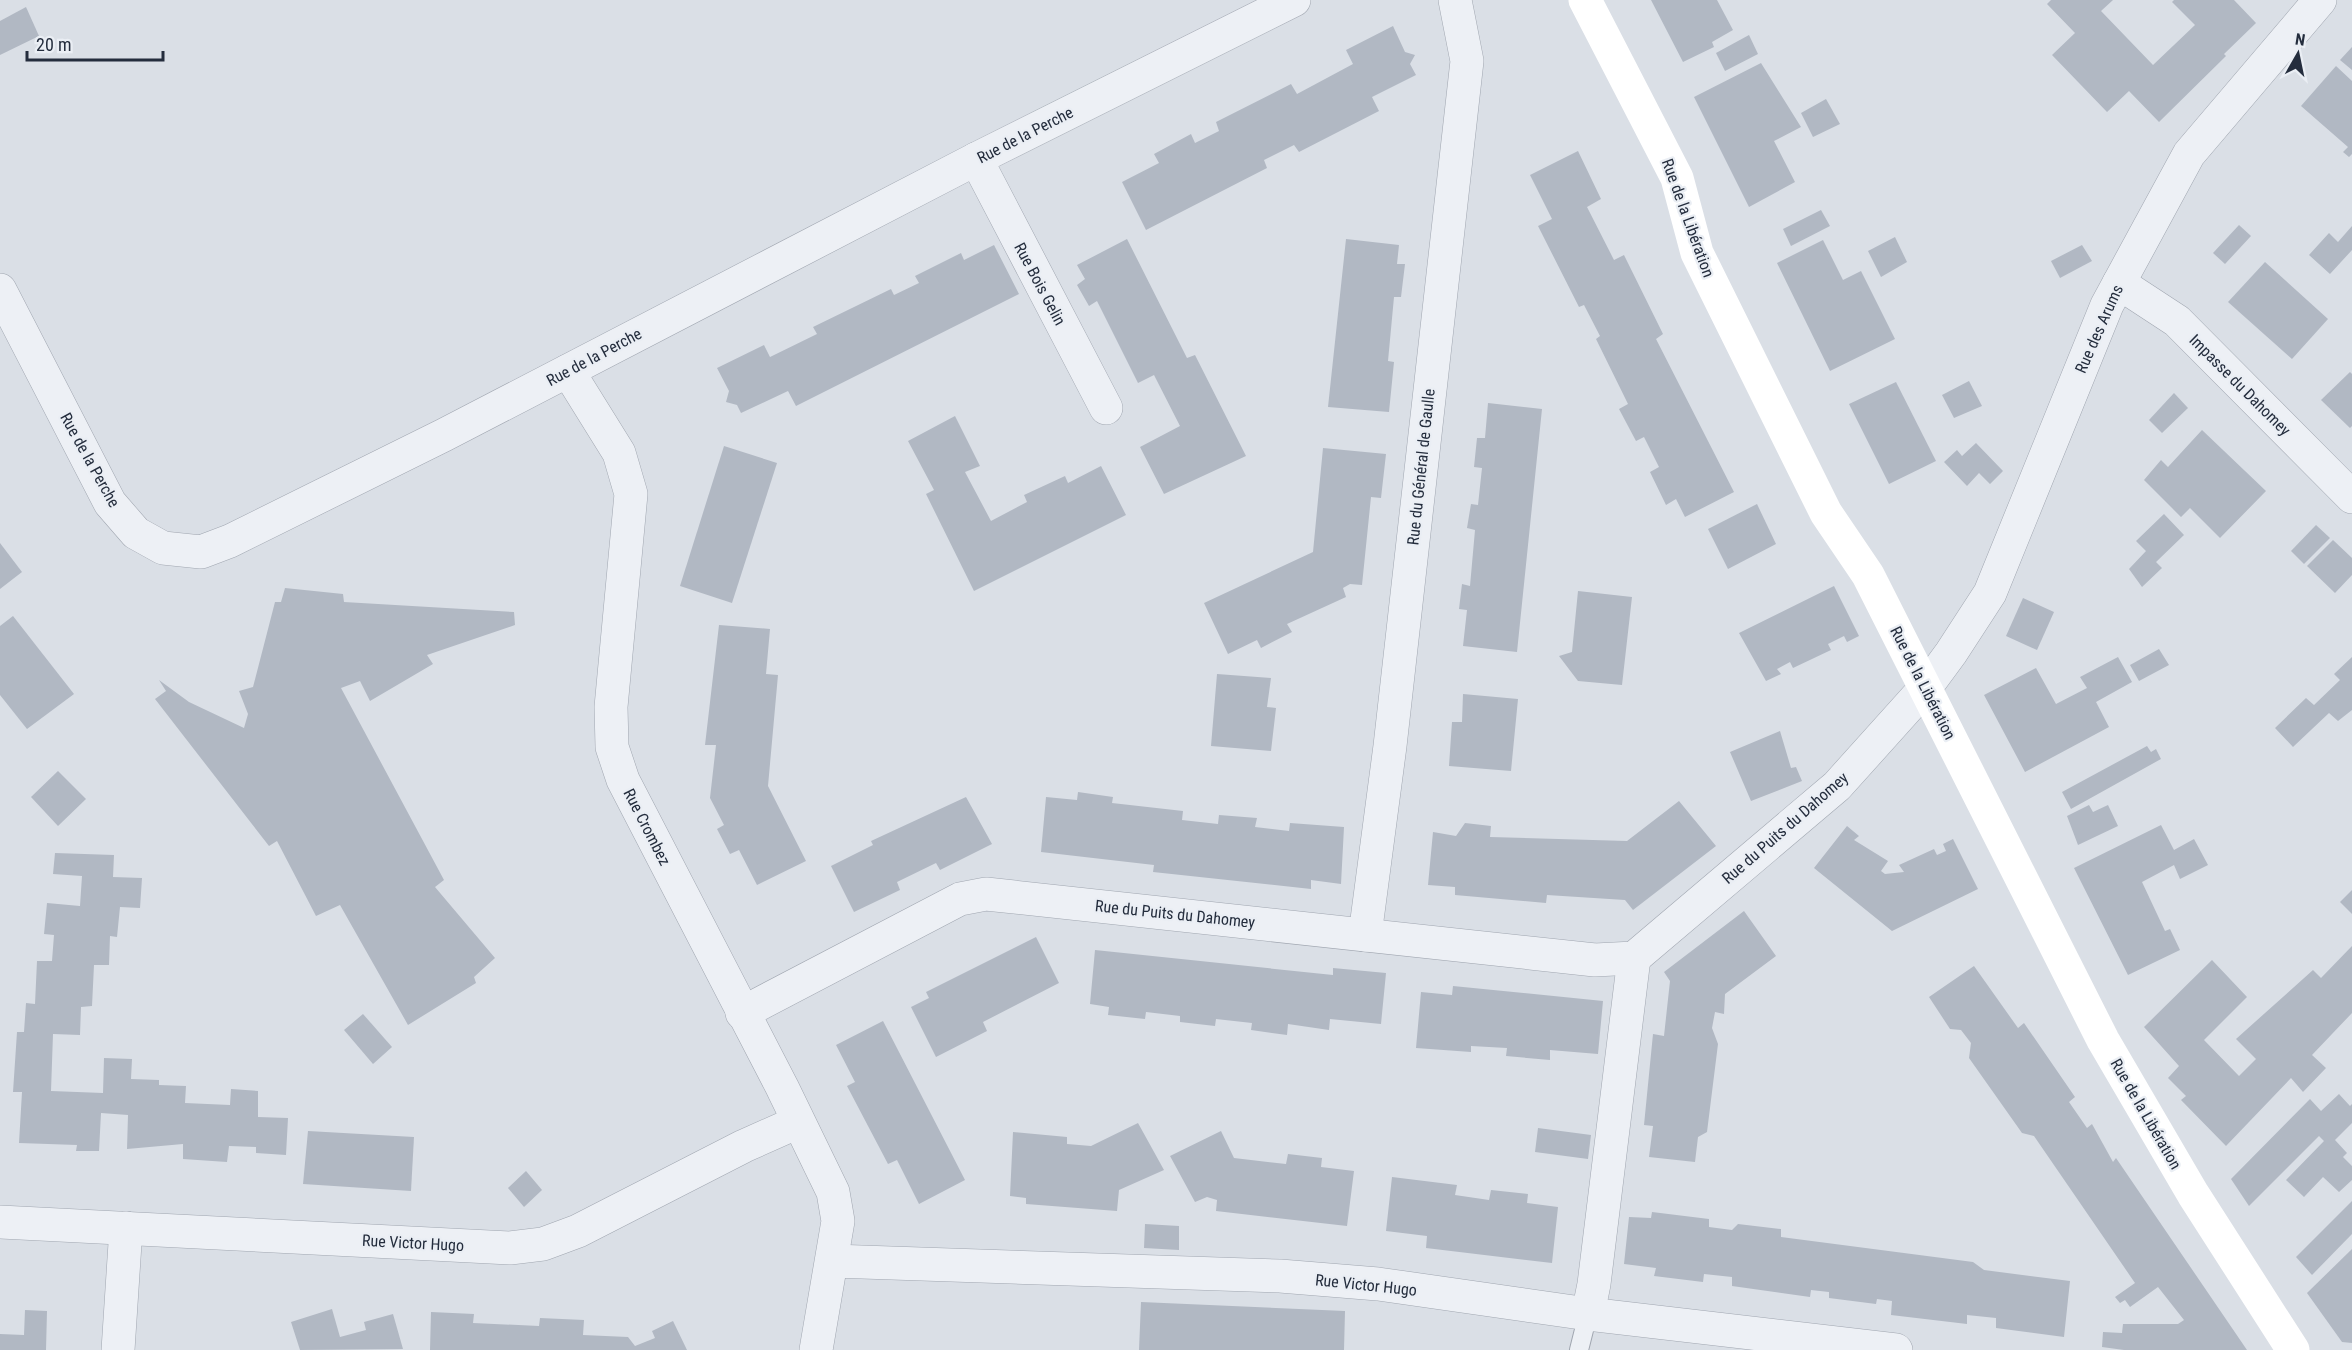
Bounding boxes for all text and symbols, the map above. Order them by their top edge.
scale bar [27,24,164,62]
north arrow [2268,24,2328,84]
text: N [2294,30,2307,50]
text: 20 m [36,34,71,55]
street label: Rue de la Perche [974,103,1076,167]
street label: Rue de la Libération [1658,156,1718,280]
street label: Rue Bois Gelin [1010,239,1070,329]
street label: Rue des Arums [2071,282,2127,376]
street label: Rue de la Perche [543,324,645,390]
street label: Impasse du Dahomey [2185,330,2295,440]
street label: Rue du Général de Gaulle [1403,388,1439,546]
street label: Rue de la Perche [56,409,124,511]
street label: Rue de la Libération [1886,623,1960,743]
street label: Rue du Puits du Dahomey [1718,768,1852,888]
street label: Rue Crombez [620,785,674,869]
street label: Rue du Puits du Dahomey [1094,896,1256,932]
street label: Rue de la Libération [2107,1055,2185,1173]
street label: Rue Victor Hugo [361,1231,465,1255]
street label: Rue Victor Hugo [1314,1270,1418,1300]

